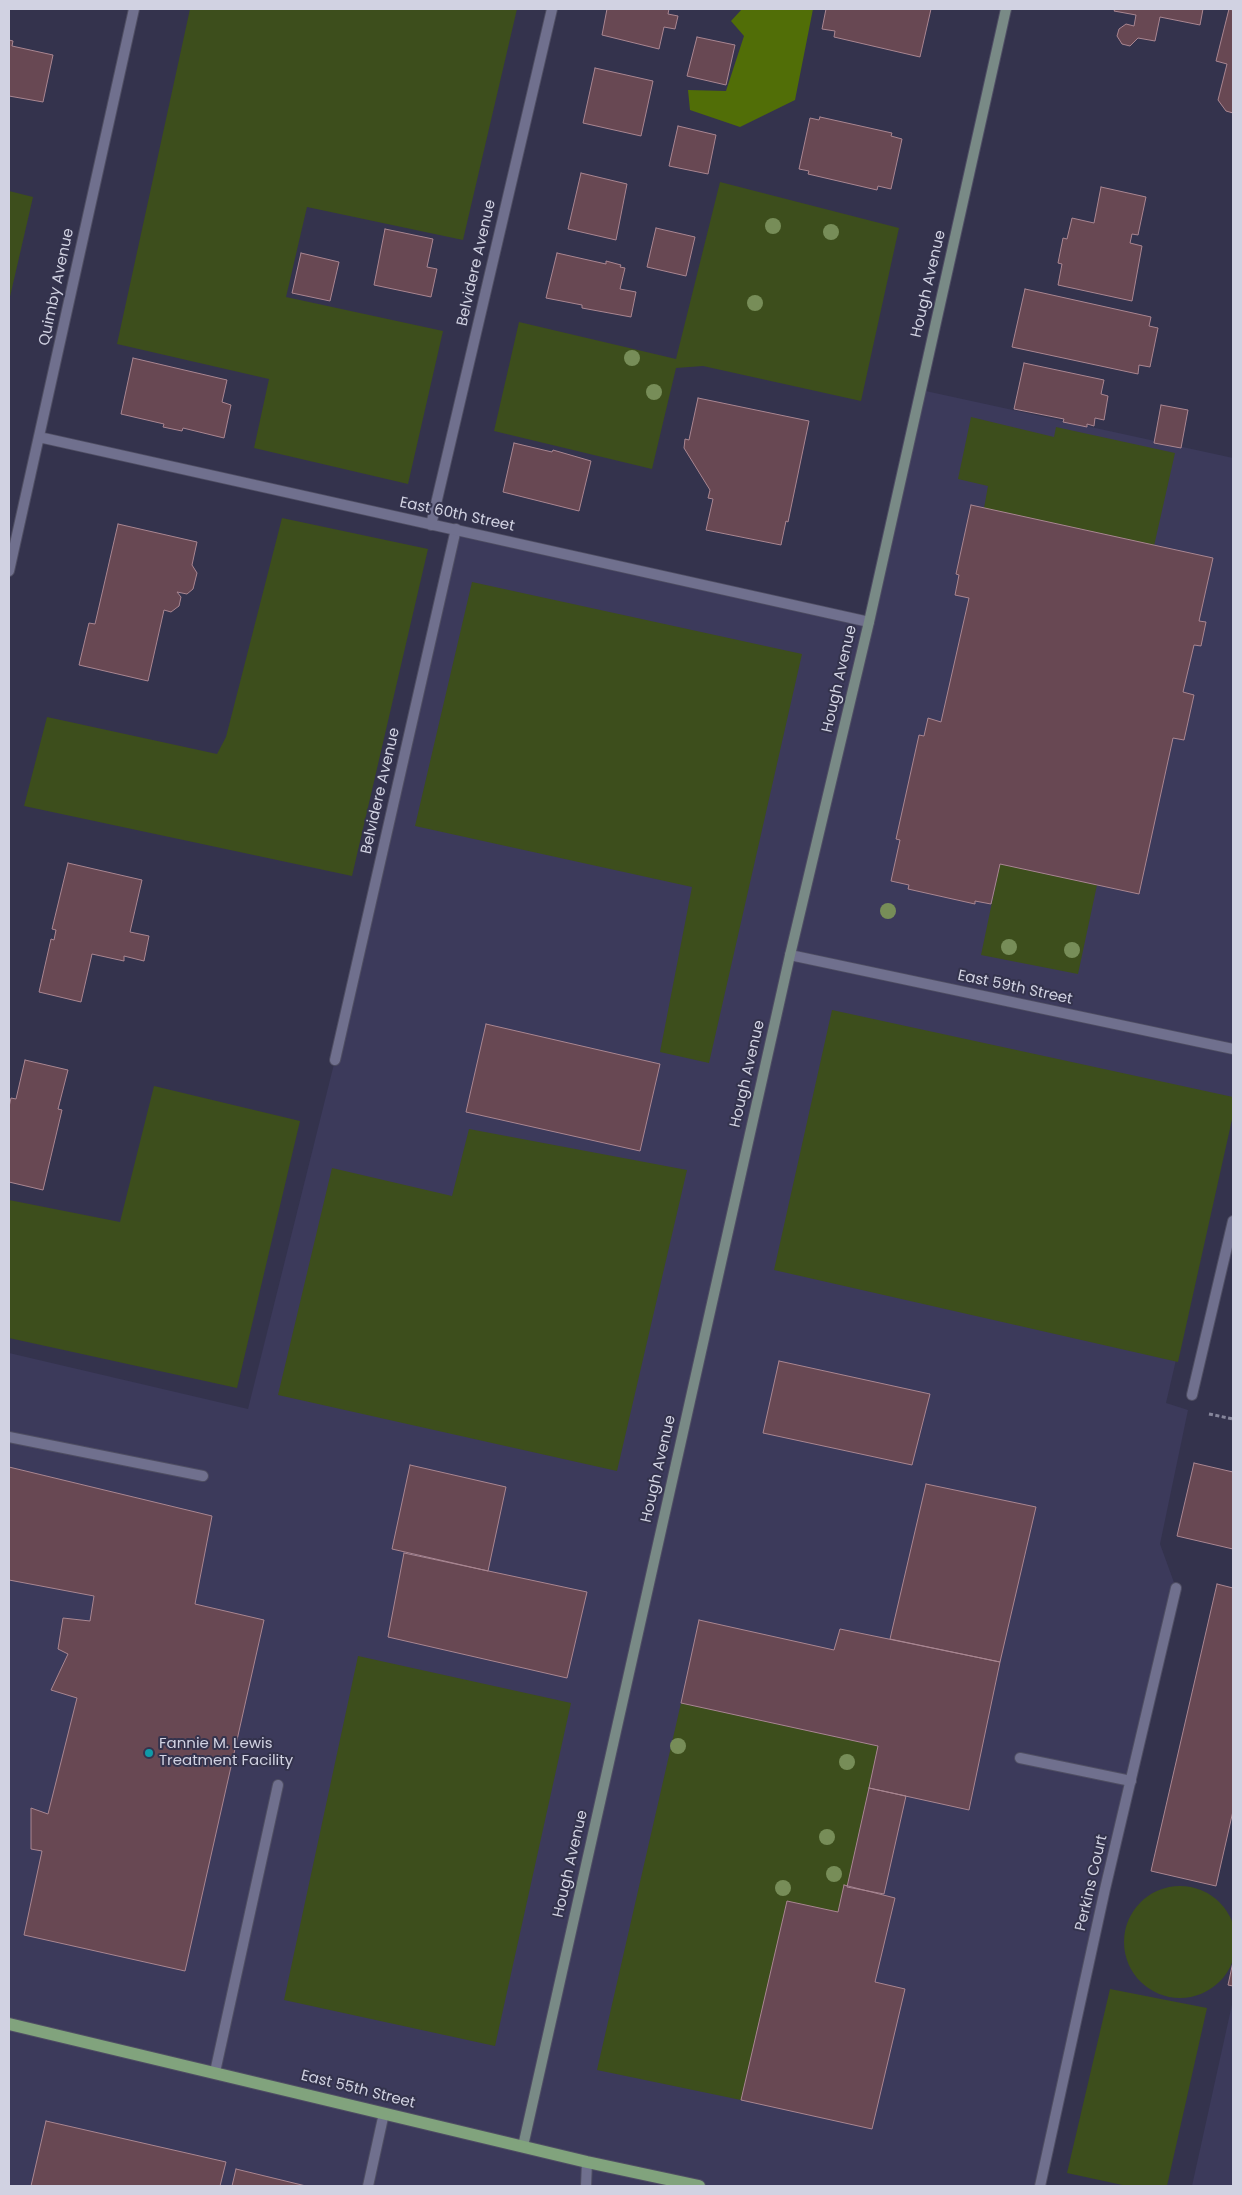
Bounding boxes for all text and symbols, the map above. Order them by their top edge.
street label: Belvidere Avenue [454,198,500,328]
street label: Quimby Avenue [36,227,78,347]
street label: Hough Avenue [908,229,950,339]
street label: East 60th Street [398,494,516,536]
street label: Hough Avenue [819,624,861,734]
street label: Belvidere Avenue [358,726,404,856]
street label: East 59th Street [956,967,1074,1009]
street label: Hough Avenue [727,1019,769,1129]
street label: Hough Avenue [638,1414,680,1524]
place label: Fannie M. Lewis Treatment Facility [159,1735,293,1770]
marker: Fannie M. Lewis Treatment Facility [143,1747,155,1759]
street label: Hough Avenue [550,1809,592,1919]
street label: Perkins Court [1072,1833,1112,1933]
street label: East 55th Street [299,2067,417,2113]

